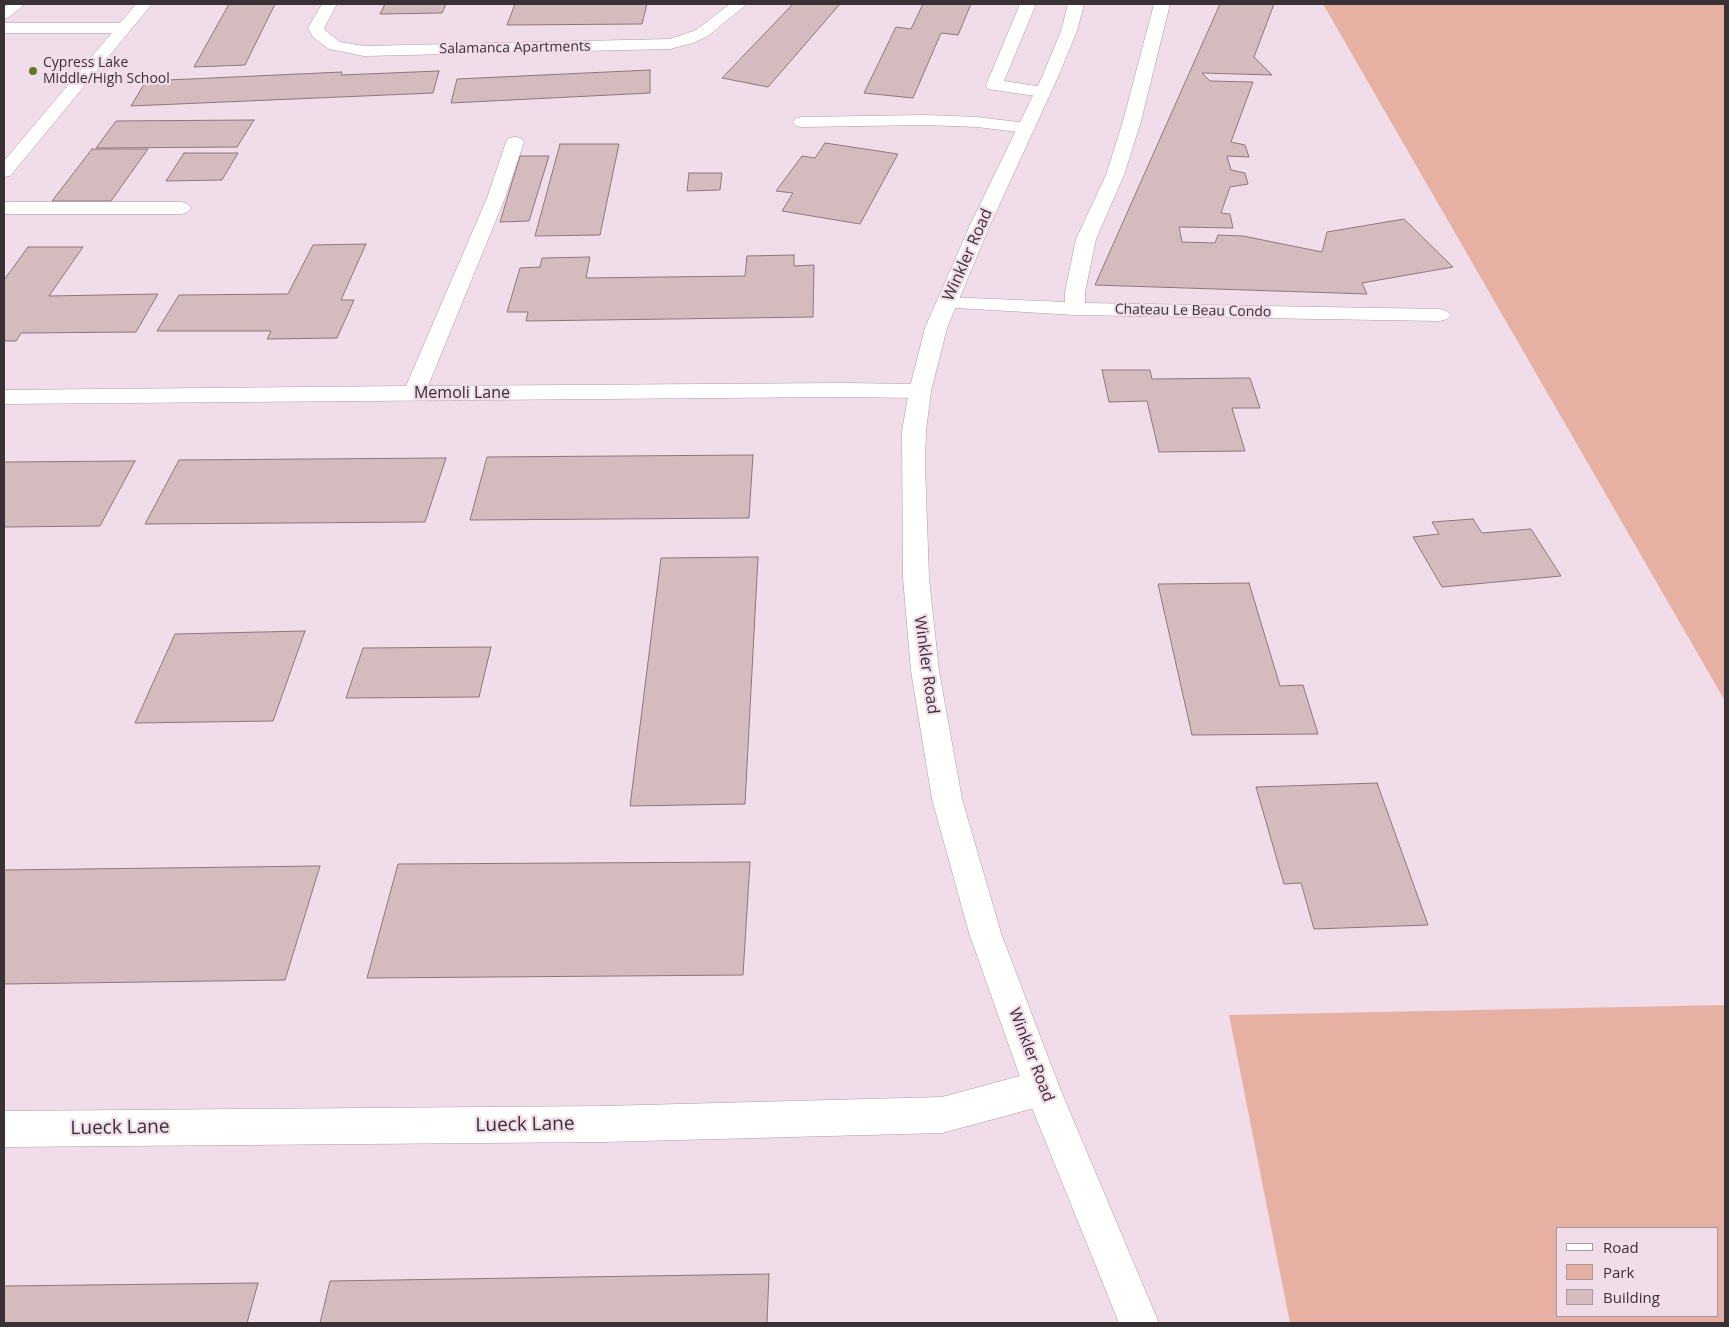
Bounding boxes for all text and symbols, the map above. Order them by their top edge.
street label: Salamanca Apartments [439,38,591,58]
place label: Cypress Lake Middle/High School [43,55,170,88]
marker: Cypress Lake Middle/High School [27,65,39,77]
street label: Winkler Road [939,206,997,304]
street label: Chateau Le Beau Condo [1115,301,1271,321]
street label: Memoli Lane [414,383,510,403]
street label: Winkler Road [910,615,942,715]
street label: Winkler Road [1004,1005,1058,1105]
street label: Lueck Lane [475,1113,575,1137]
street label: Lueck Lane [70,1116,170,1140]
legend [1556,1227,1719,1317]
text: Road [1603,1237,1639,1257]
text: Park [1603,1262,1634,1282]
text: Building [1603,1287,1660,1307]

